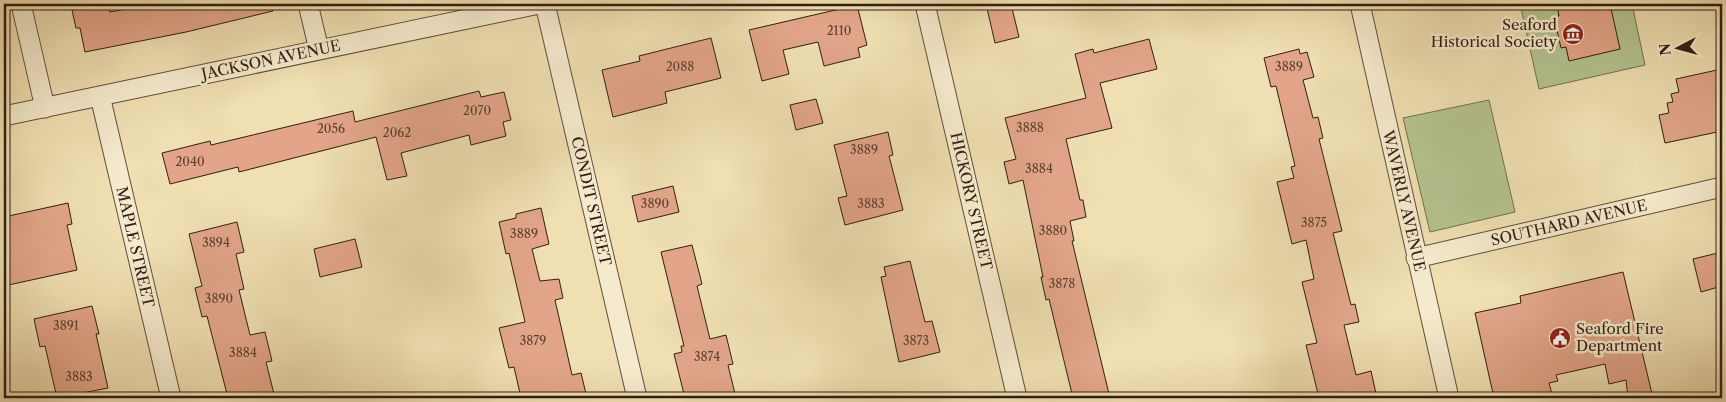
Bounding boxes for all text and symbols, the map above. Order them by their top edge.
place label: Seaford Historical Society [1431,15,1558,51]
museum icon: Seaford Historical Society [1561,22,1585,46]
north arrow [1654,22,1704,72]
house number: 2110 [827,23,851,38]
street label: JACKSON AVENUE [198,35,342,84]
text: N [1655,42,1675,56]
house number: 2088 [666,59,694,74]
house number: 3889 [1275,59,1303,74]
house number: 2070 [463,103,491,118]
house number: 3888 [1016,120,1044,135]
house number: 2056 [317,121,345,136]
house number: 2062 [383,125,411,140]
street label: WAVERLY AVENUE [1379,127,1430,274]
street label: HICKORY STREET [946,130,997,272]
street label: CONDIT STREET [567,135,616,268]
house number: 3889 [850,142,878,157]
house number: 2040 [175,154,205,169]
house number: 3884 [1025,161,1053,176]
street label: MAPLE STREET [112,185,159,310]
street label: SOUTHARD AVENUE [1489,195,1649,250]
house number: 3890 [641,196,669,211]
house number: 3883 [857,196,885,211]
house number: 3875 [1301,215,1327,230]
house number: 3880 [1039,223,1067,238]
house number: 3889 [510,226,538,241]
house number: 3894 [202,235,230,250]
house number: 3878 [1049,276,1075,291]
house number: 3890 [205,291,233,306]
house number: 3891 [53,318,79,333]
place label: Seaford Fire Department [1576,319,1664,355]
public building icon: Seaford Fire Department [1548,326,1572,350]
house number: 3879 [520,333,546,348]
house number: 3873 [903,333,929,348]
house number: 3884 [229,345,257,360]
house number: 3874 [694,349,720,364]
house number: 3883 [65,369,93,384]

